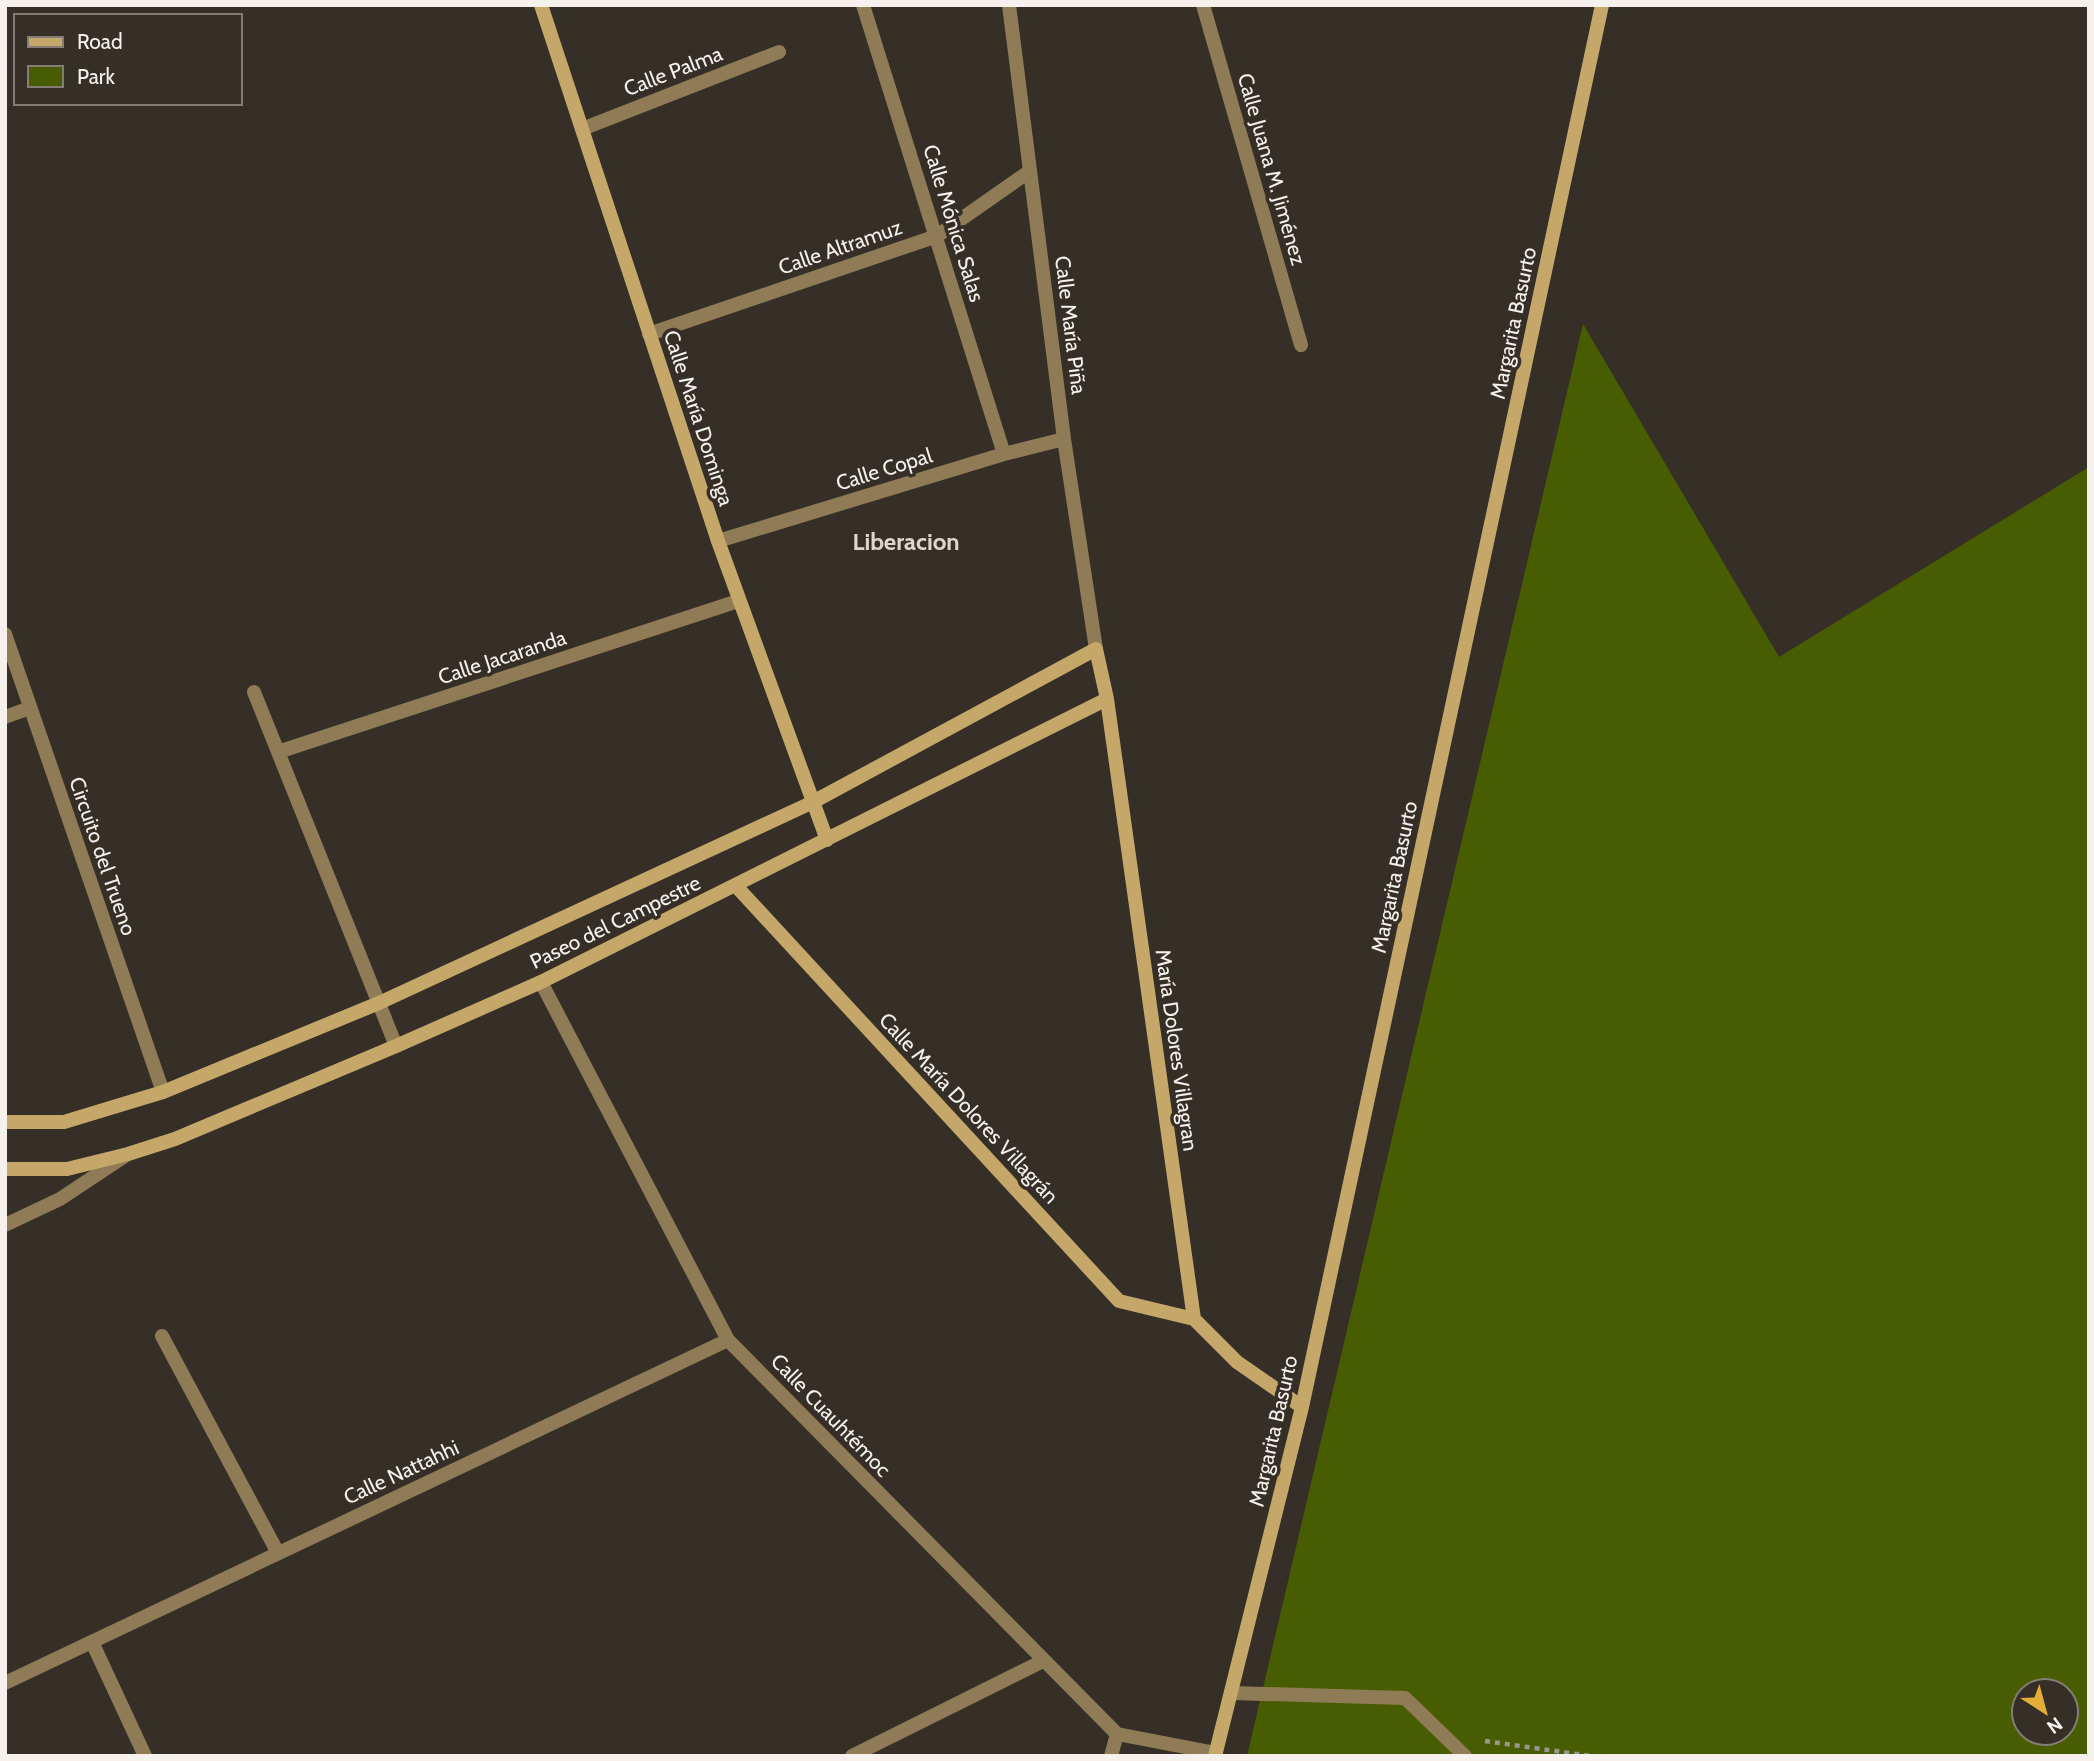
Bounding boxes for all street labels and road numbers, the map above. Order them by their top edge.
street label: Calle Palma [620,41,726,101]
street label: Calle Juana M. Jiménez [1233,70,1311,268]
street label: Calle Mónica Salas [918,141,990,305]
street label: Calle Altramuz [775,214,905,280]
street label: Margarita Basurto [1485,245,1541,401]
street label: Calle María Piña [1050,254,1092,396]
street label: Calle María Dominga [659,327,739,509]
street label: Calle Copal [833,443,935,495]
street label: Calle Jacaranda [435,625,569,689]
street label: Circuito del Trueno [64,774,142,938]
street label: Margarita Basurto [1366,799,1422,955]
street label: Paseo del Campestre [526,870,704,974]
street label: María Dolores Villagran [1150,948,1204,1152]
street label: Calle María Dolores Villagrán [874,1007,1064,1209]
street label: Calle Cuauhtémoc [766,1348,896,1482]
street label: Margarita Basurto [1243,1353,1303,1509]
street label: Calle Nattahhi [339,1434,463,1510]

